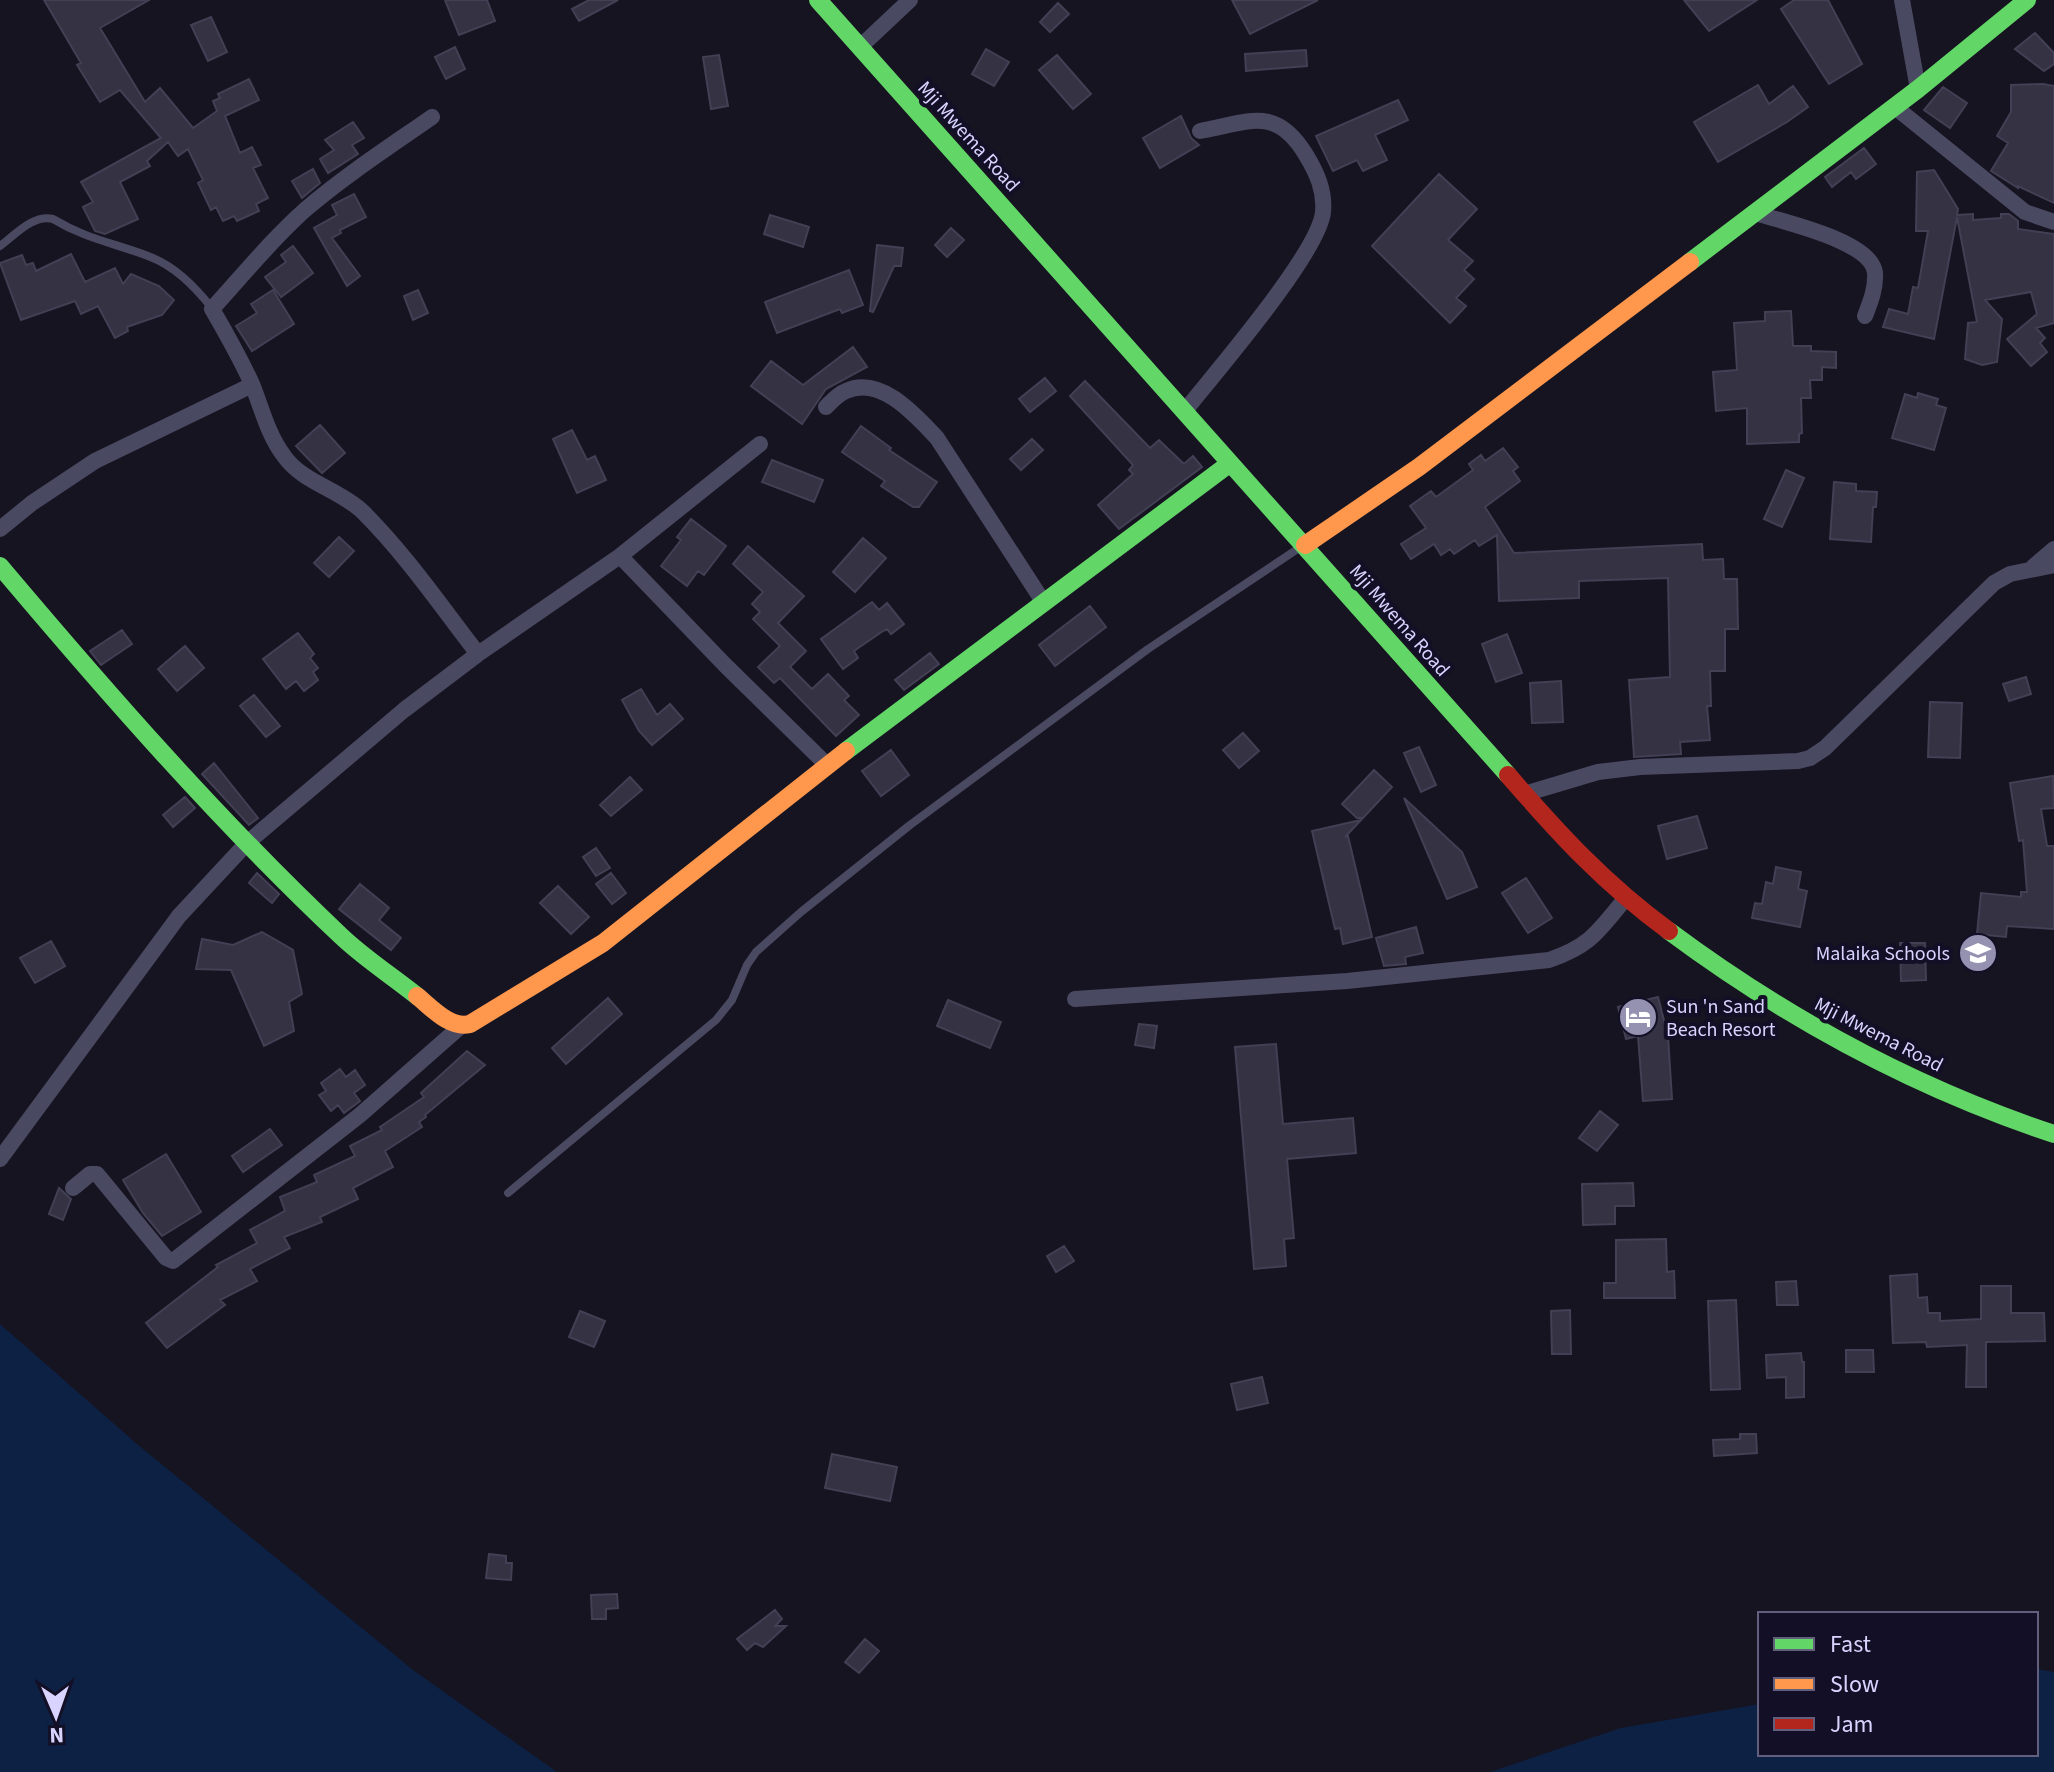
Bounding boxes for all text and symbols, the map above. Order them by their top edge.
street label: Mji Mwema Road [911,75,1026,198]
street label: Mji Mwema Road [1343,558,1456,683]
school or university icon: Malaika Schools [1957,932,1999,974]
place label: Malaika Schools [1816,940,1950,968]
street label: Mji Mwema Road [1809,990,1948,1079]
place label: Sun 'n Sand Beach Resort [1666,993,1776,1044]
hotel icon: Sun 'n Sand Beach Resort [1617,996,1659,1038]
legend [1758,1612,2038,1756]
text: Fast [1830,1627,1871,1662]
text: Slow [1830,1667,1879,1702]
north arrow [16,1676,96,1756]
text: Jam [1830,1707,1874,1742]
text: N [49,1719,65,1751]

